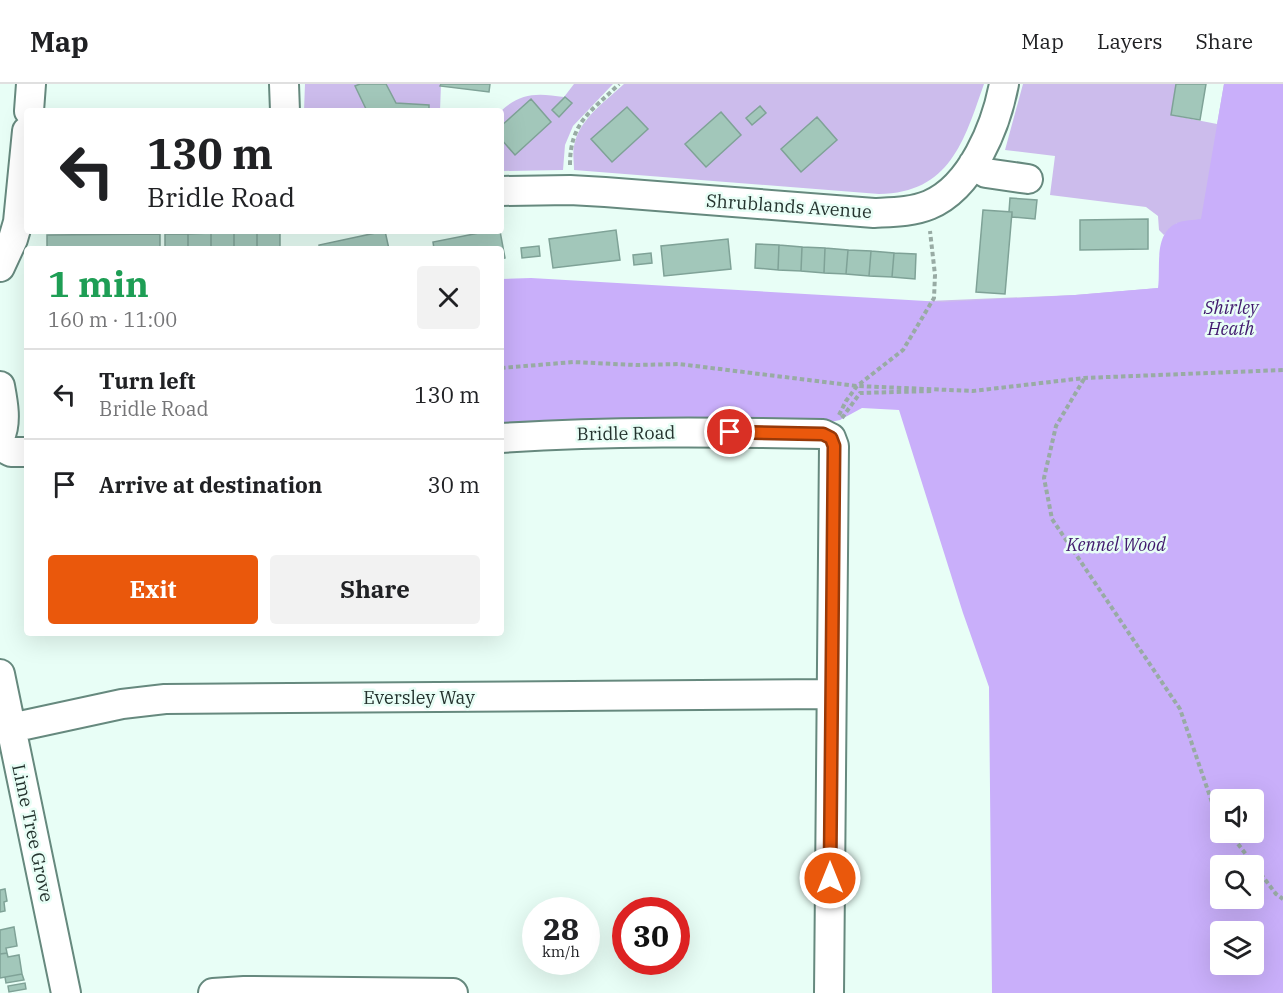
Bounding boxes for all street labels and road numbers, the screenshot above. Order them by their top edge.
street label: Shrublands Avenue [705,189,873,223]
street label: Bridle Road [576,421,676,445]
street label: Eversley Way [363,686,475,709]
street label: Lime Tree Grove [7,762,59,904]

